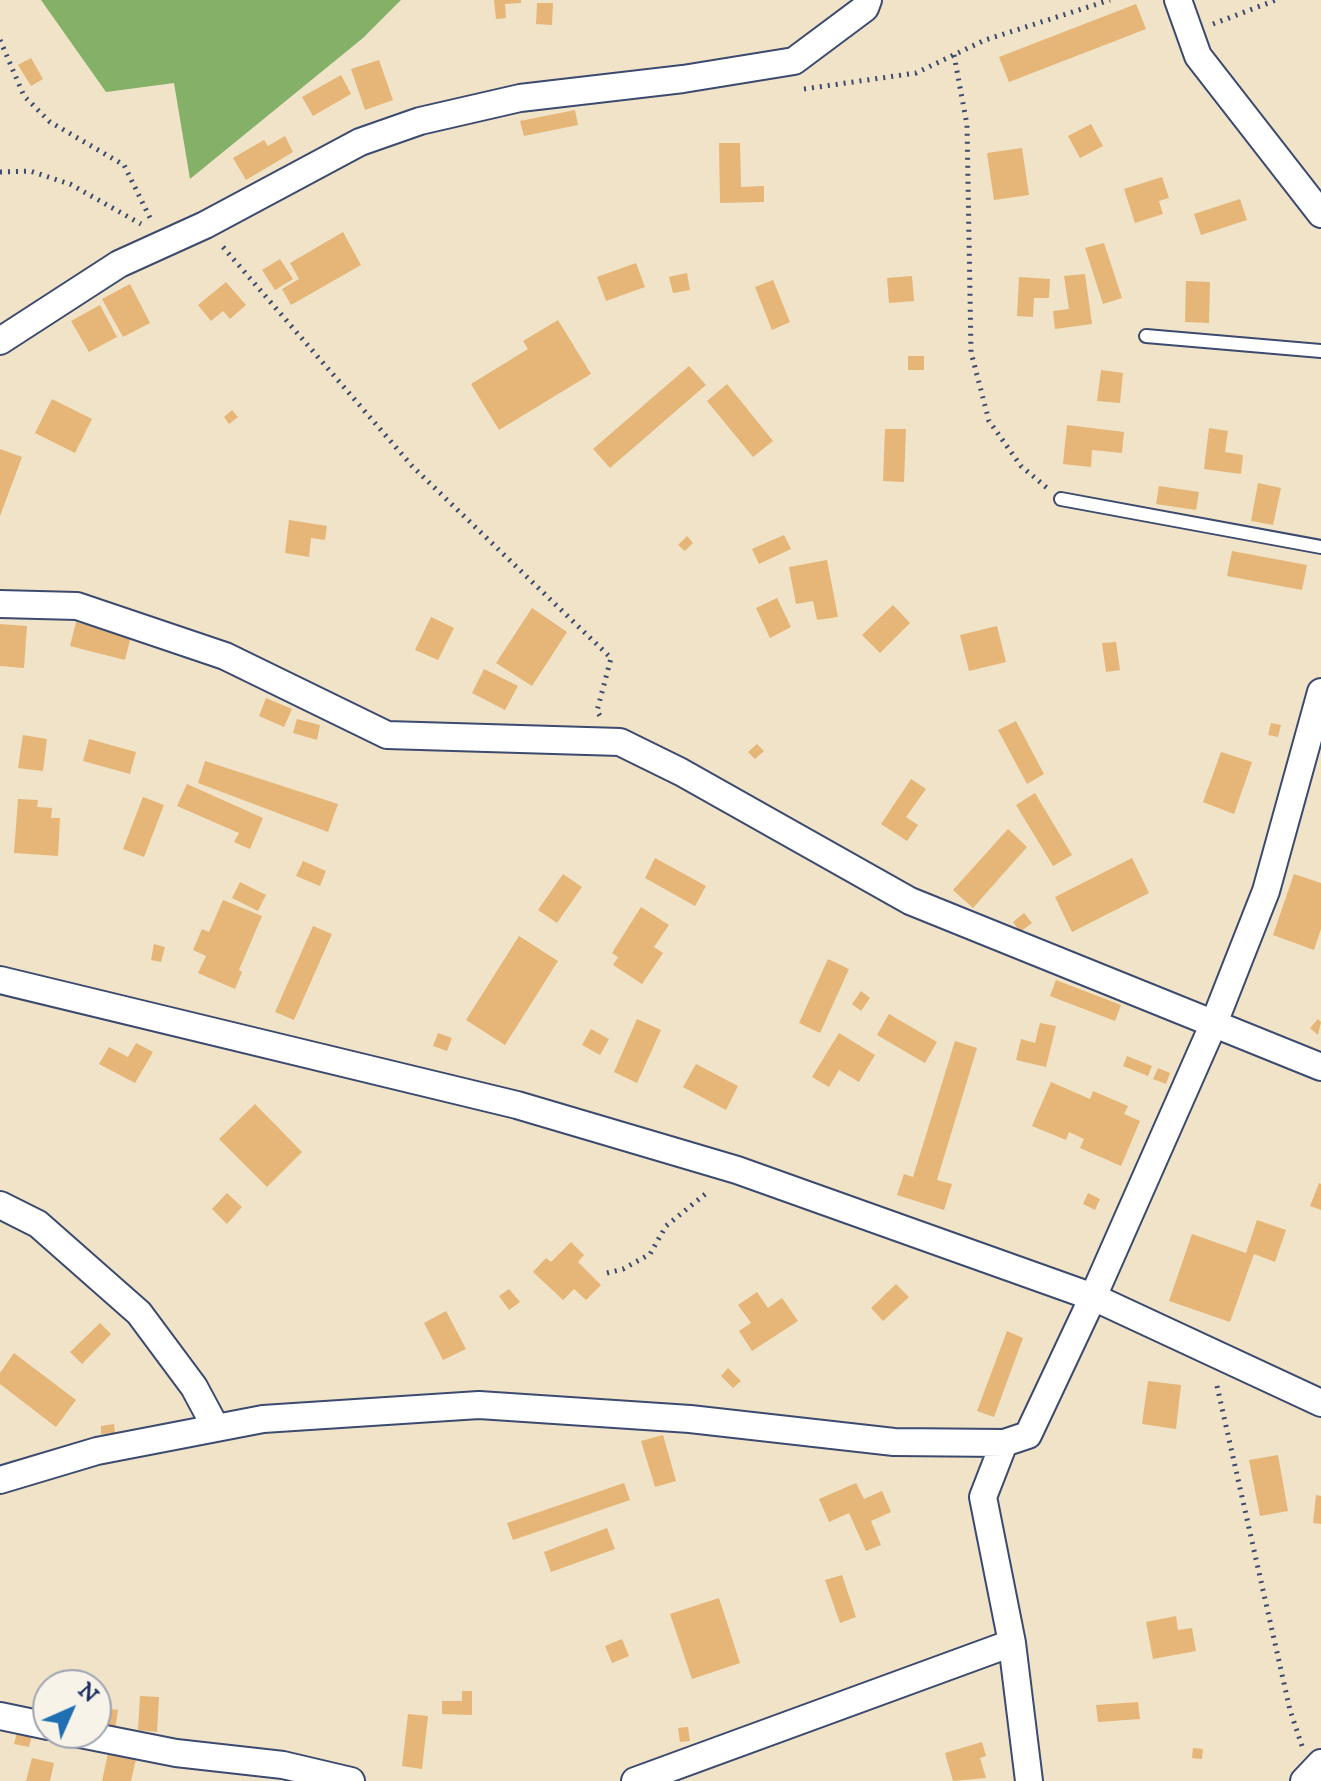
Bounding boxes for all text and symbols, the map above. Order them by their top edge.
north arrow [32,1669,112,1749]
text: N [72,1677,104,1709]

